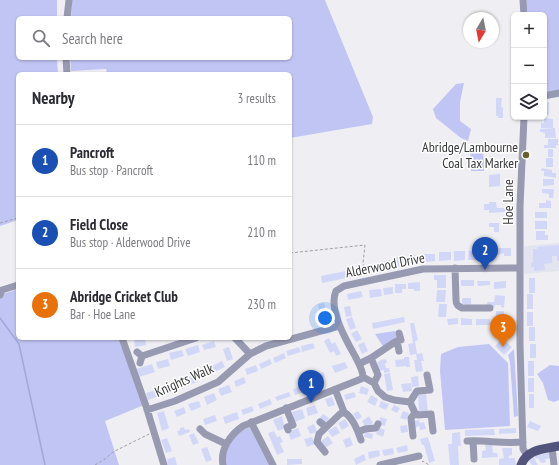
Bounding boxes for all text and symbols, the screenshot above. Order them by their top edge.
north arrow [463,12,499,48]
map controls [511,12,547,120]
button: + [511,12,547,48]
search box [16,16,292,60]
icon: search [30,27,52,49]
text: Search here [62,29,123,48]
button: − [511,48,547,84]
button: layers [511,84,547,120]
text: Nearby [32,87,75,109]
text: 3 results [237,90,276,107]
place label: Abridge/Lambourne Coal Tax Marker [422,138,518,172]
text: Pancroft [70,143,114,162]
marker: Abridge/Lambourne Coal Tax Marker [521,150,531,160]
text: 1 [42,152,48,169]
text: 110 m [247,152,276,169]
text: Bus stop · Pancroft [70,162,153,179]
street label: Hoe Lane [499,179,517,225]
text: Field Close [70,215,128,234]
text: 2 [42,224,48,241]
text: 210 m [247,224,276,241]
text: Bus stop · Alderwood Drive [70,234,191,251]
pin: 2 [472,237,498,270]
street label: Alderwood Drive [344,248,426,281]
text: Abridge Cricket Club [70,287,178,306]
text: 3 [42,296,48,313]
text: 230 m [247,296,276,313]
text: Bar · Hoe Lane [70,306,135,323]
your location [315,308,335,328]
pin: 3 [490,314,516,347]
street label: Knights Walk [152,359,217,401]
pin: 1 [298,370,324,403]

